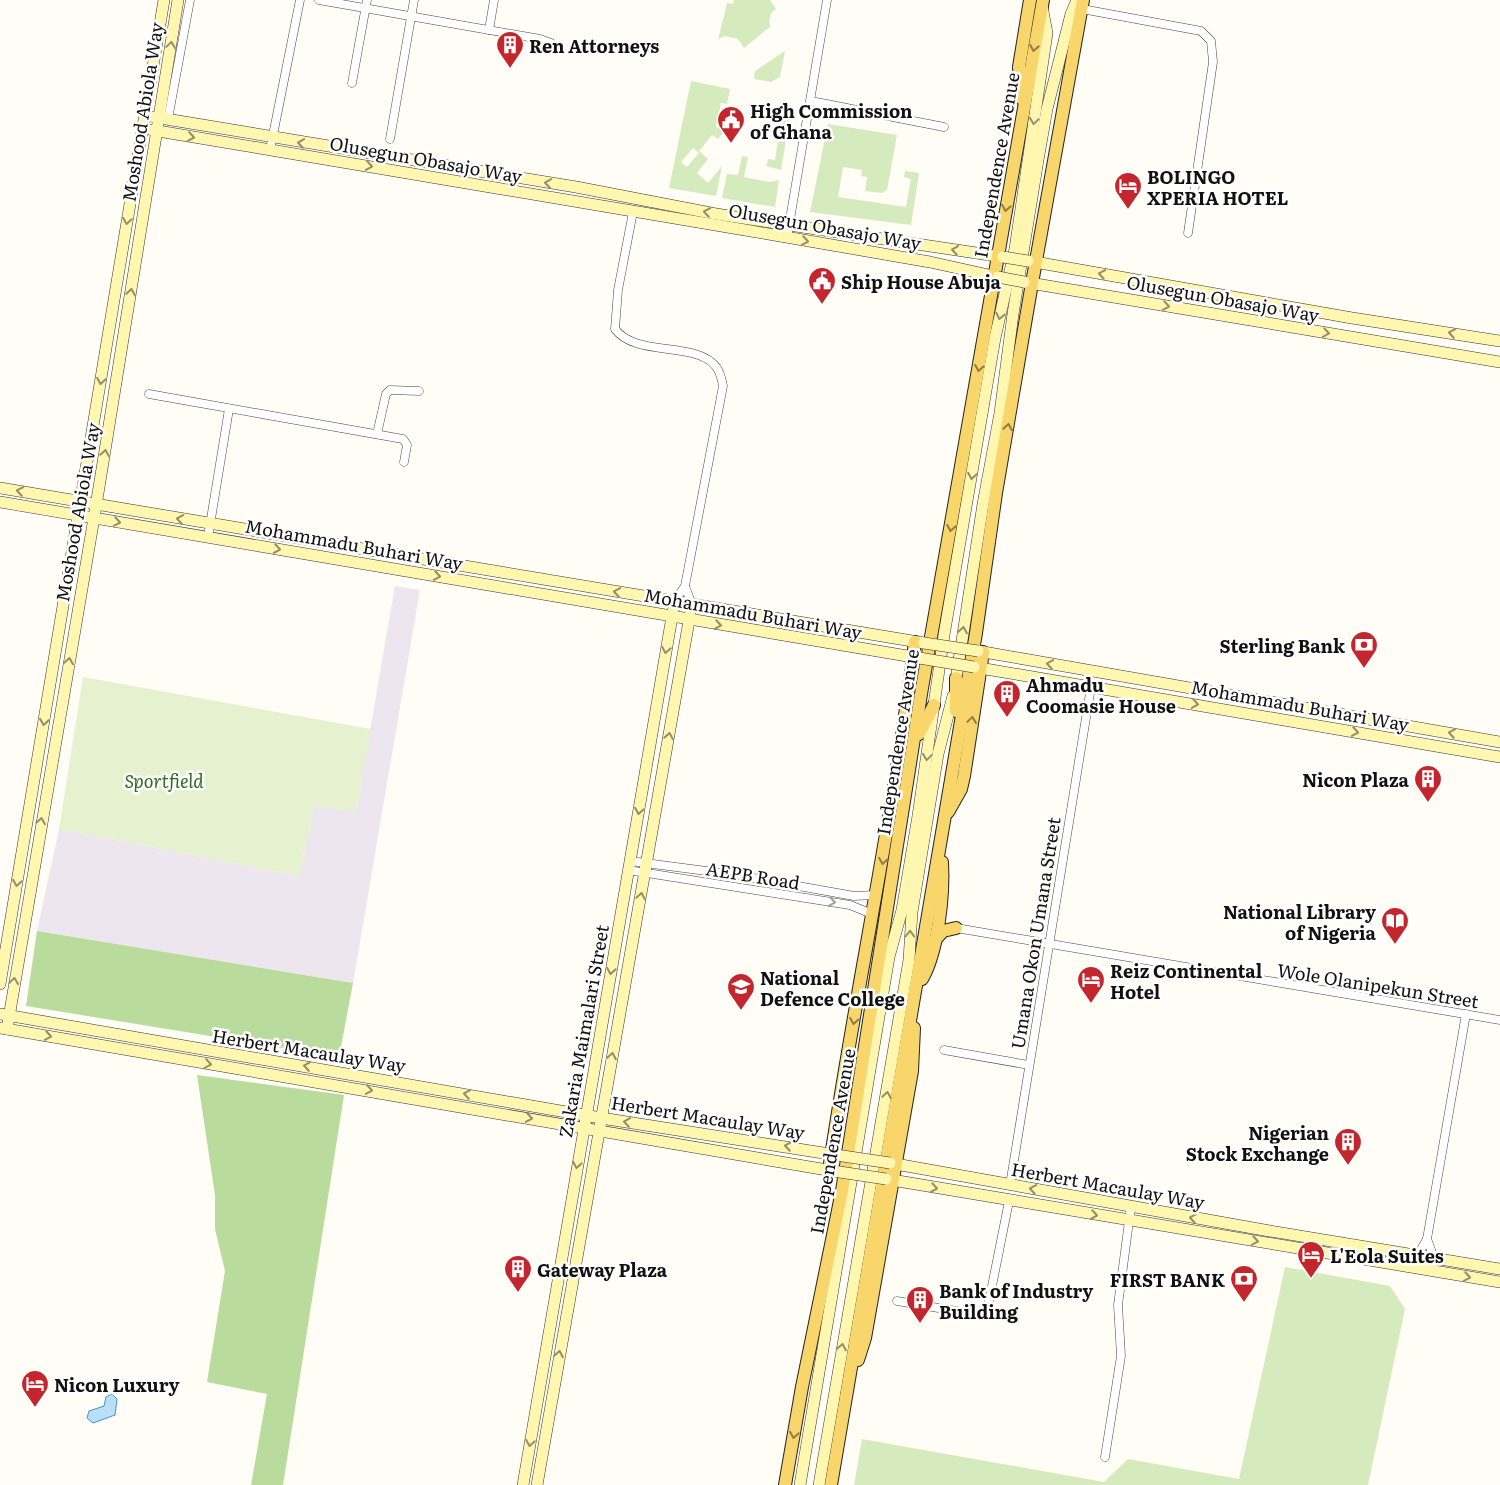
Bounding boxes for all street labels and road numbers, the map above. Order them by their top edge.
street label: Moshood Abiola Way [114,20,170,204]
street label: Independence Avenue [966,70,1026,260]
street label: Olusegun Obasajo Way [328,129,525,189]
street label: Olusegun Obasajo Way [727,196,924,256]
street label: Olusegun Obasajo Way [1125,268,1322,328]
street label: Moshood Abiola Way [48,420,106,604]
street label: Mohammadu Buhari Way [243,512,466,577]
street label: Mohammadu Buhari Way [642,581,865,646]
street label: Independence Avenue [869,647,925,837]
street label: Mohammadu Buhari Way [1189,673,1412,738]
street label: Umana Okon Umana Street [1003,814,1067,1051]
street label: AEPB Road [704,854,802,896]
street label: Zakaria Maimalari Street [551,922,615,1139]
street label: Wole Olanipekun Street [1275,956,1481,1014]
street label: Herbert Macaulay Way [210,1021,408,1079]
street label: Independence Avenue [802,1046,862,1236]
street label: Herbert Macaulay Way [609,1088,807,1146]
street label: Herbert Macaulay Way [1009,1155,1207,1215]

